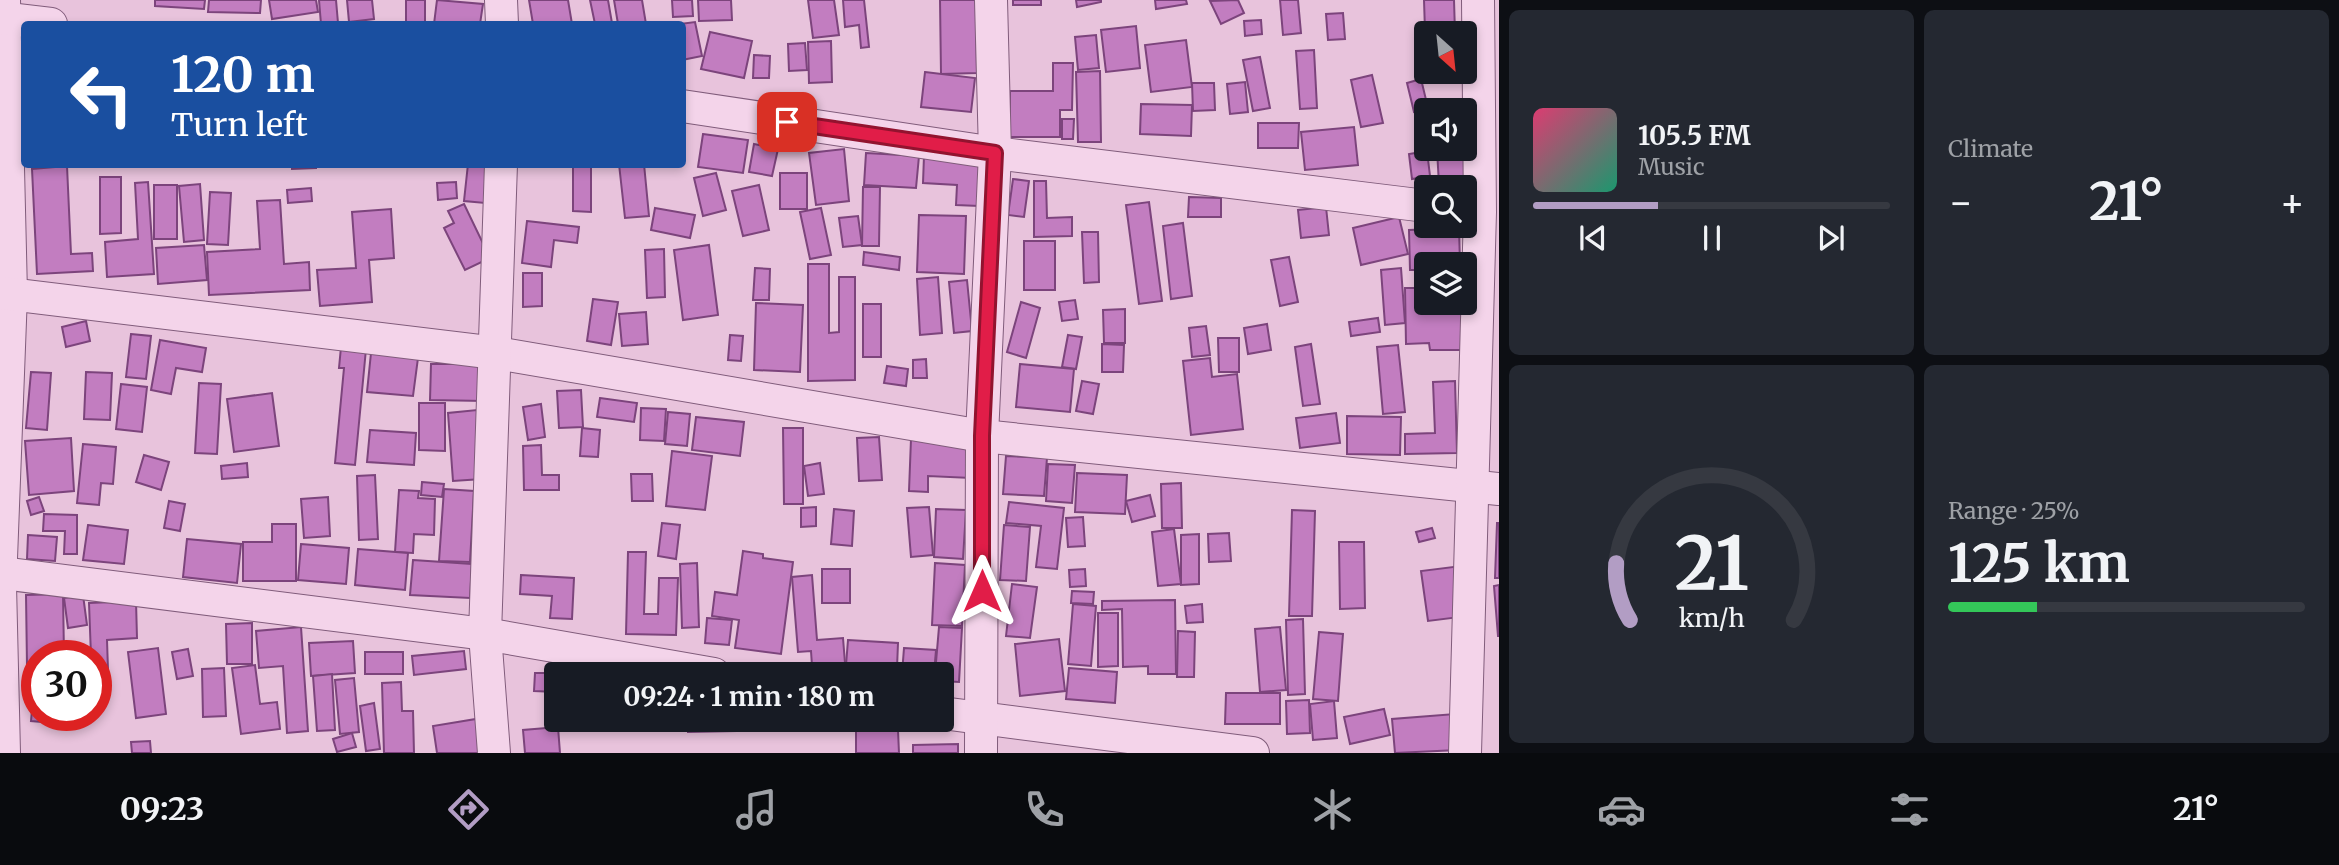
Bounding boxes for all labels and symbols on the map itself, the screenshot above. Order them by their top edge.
north arrow [1414,21,1477,84]
pin [757,92,817,152]
position arrow [945,554,1019,628]
speed limit sign: 30 [21,640,112,731]

